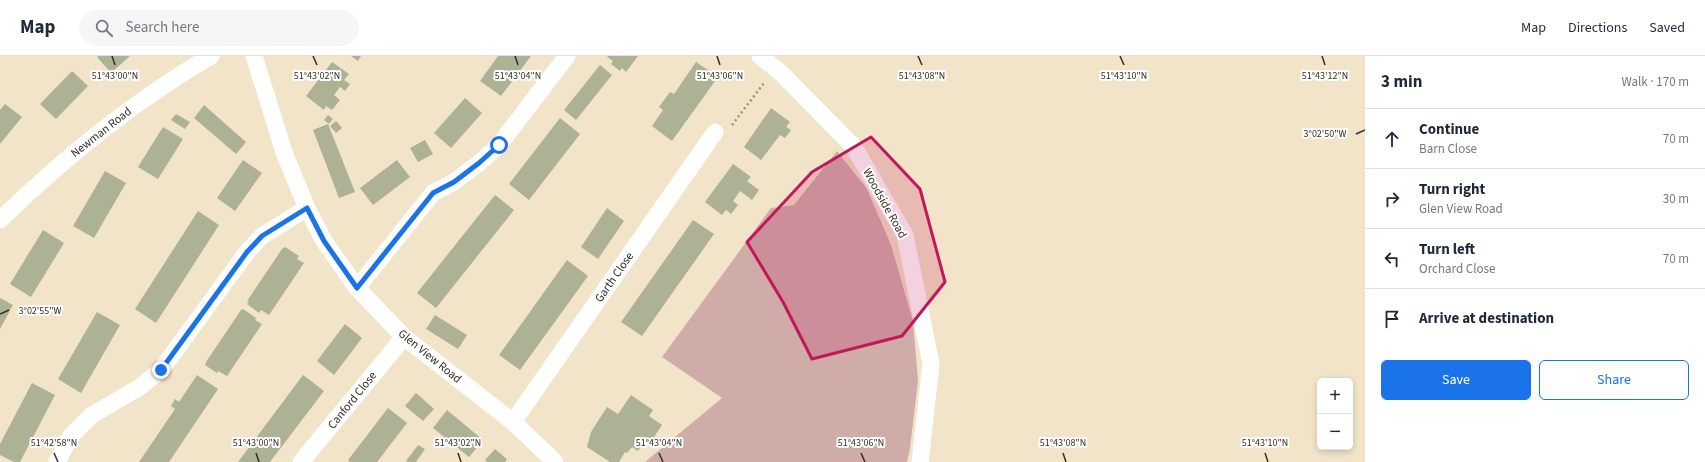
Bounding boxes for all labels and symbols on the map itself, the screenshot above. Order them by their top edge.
text: 51°43'00"N [92,69,138,83]
text: 51°43'02"N [294,69,340,83]
text: 51°43'04"N [495,69,541,83]
text: 51°43'06"N [697,69,743,83]
text: 51°43'08"N [899,69,945,83]
text: 51°43'10"N [1101,69,1147,83]
text: 51°43'12"N [1302,69,1348,83]
street label: Newman Road [67,103,135,162]
text: 3°02'50"W [1304,127,1347,141]
route start [490,136,508,154]
street label: Woodside Road [858,165,911,241]
street label: Garth Close [591,249,638,306]
text: 3°02'55"W [19,304,62,318]
street label: Glen View Road [394,325,465,387]
route end [152,361,170,379]
street label: Canford Close [324,368,381,433]
text: 51°42'58"N [31,436,77,450]
text: 51°43'00"N [233,436,279,450]
text: 51°43'02"N [435,436,481,450]
text: 51°43'04"N [636,436,682,450]
text: 51°43'06"N [838,436,884,450]
text: 51°43'08"N [1040,436,1086,450]
text: 51°43'10"N [1242,436,1288,450]

